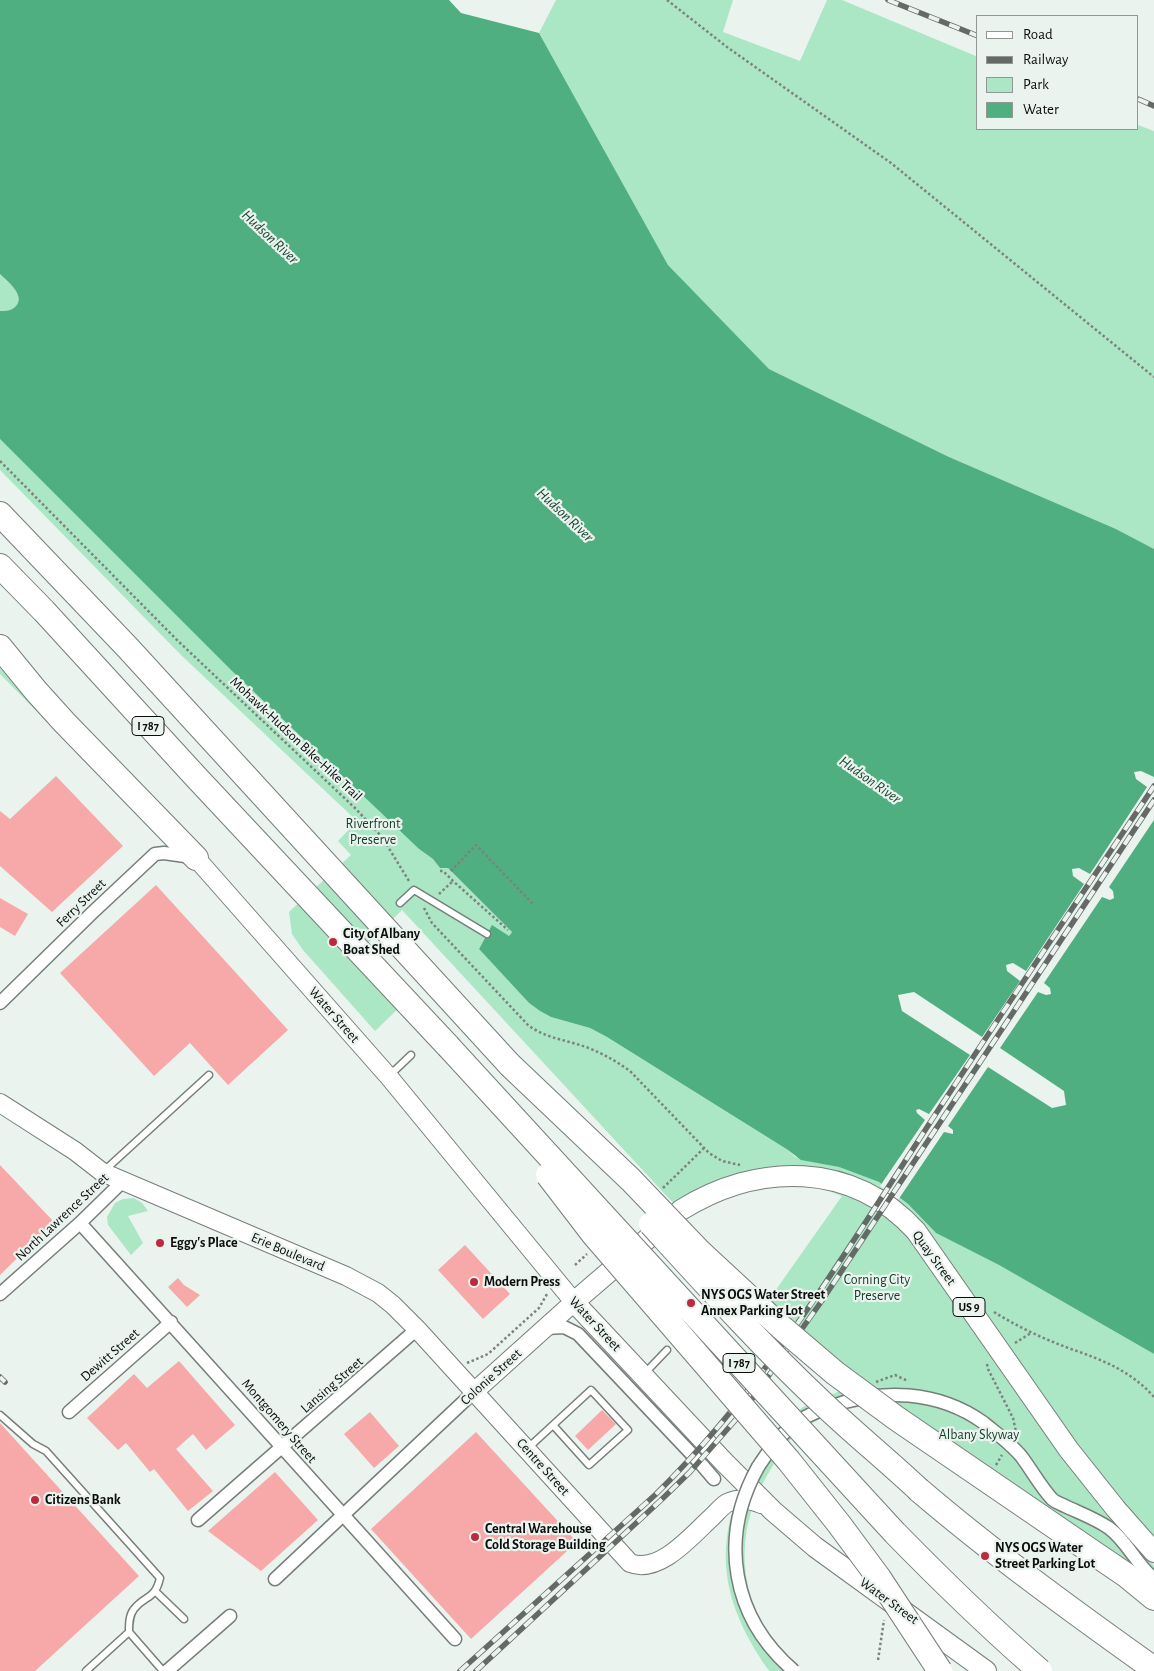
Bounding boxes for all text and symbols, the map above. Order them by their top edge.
legend [976,15,1139,130]
text: Road [1023,27,1053,42]
text: Railway [1023,52,1068,67]
text: Park [1023,77,1049,92]
text: Water [1023,102,1059,117]
water label: Hudson River [238,206,302,268]
water label: Hudson River [533,484,597,546]
street label: Mohawk-Hudson Bike-Hike Trail [226,673,366,805]
road number: I 787 [132,716,164,736]
water label: Hudson River [836,752,904,808]
park label: Riverfront Preserve [345,816,401,849]
street label: Ferry Street [53,875,109,931]
place label: City of Albany Boat Shed [343,926,420,959]
marker: City of Albany Boat Shed [327,936,339,948]
street label: Water Street [305,984,363,1046]
street label: North Lawrence Street [12,1169,112,1265]
street label: Quay Street [909,1227,959,1289]
street label: Erie Boulevard [249,1229,327,1275]
place label: Eggy's Place [170,1235,238,1251]
marker: Eggy's Place [154,1237,166,1249]
park label: Corning City Preserve [844,1272,910,1304]
place label: Modern Press [484,1274,560,1290]
marker: Modern Press [468,1276,480,1288]
place label: NYS OGS Water Street Annex Parking Lot [701,1287,825,1320]
street label: Water Street [565,1293,625,1355]
marker: NYS OGS Water Street Annex Parking Lot [685,1297,697,1309]
road number: US 9 [953,1298,985,1316]
street label: Dewitt Street [77,1325,143,1385]
street label: Colonie Street [457,1345,525,1409]
street label: Lansing Street [297,1353,367,1417]
road number: I 787 [723,1354,755,1372]
street label: Montgomery Street [238,1375,320,1467]
park label: Albany Skyway [939,1427,1019,1443]
street label: Centre Street [513,1435,573,1499]
place label: Citizens Bank [45,1492,121,1508]
marker: Citizens Bank [29,1494,41,1506]
place label: Central Warehouse Cold Storage Building [485,1521,606,1554]
marker: Central Warehouse Cold Storage Building [469,1531,481,1543]
place label: NYS OGS Water Street Parking Lot [995,1540,1095,1572]
marker: NYS OGS Water Street Parking Lot [979,1550,991,1562]
street label: Water Street [856,1574,922,1628]

